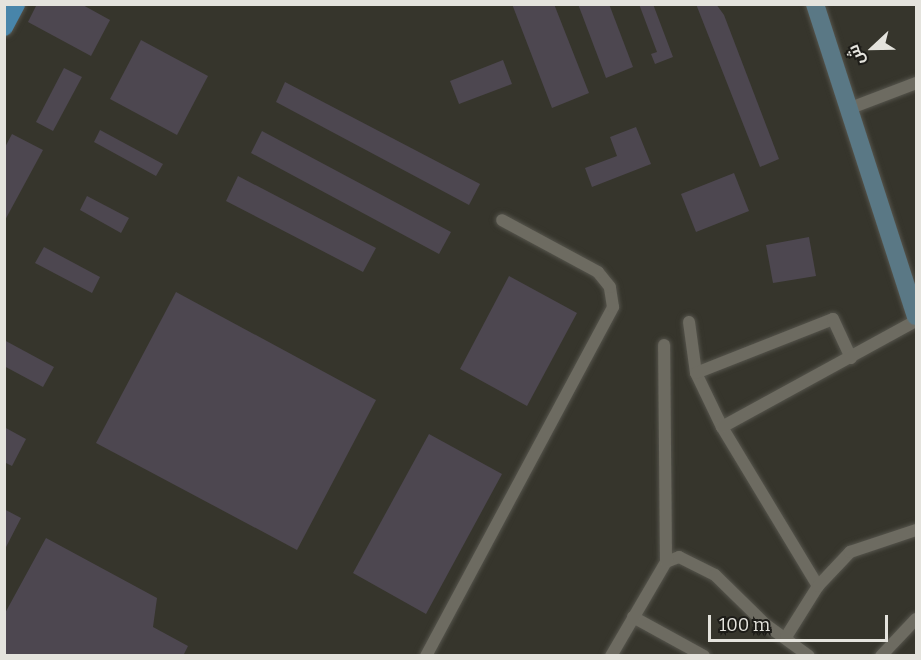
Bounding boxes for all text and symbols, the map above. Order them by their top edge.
north arrow [843,18,903,78]
text: ش [843,42,869,68]
scale bar [711,603,891,641]
text: 100 m [719,614,770,636]

